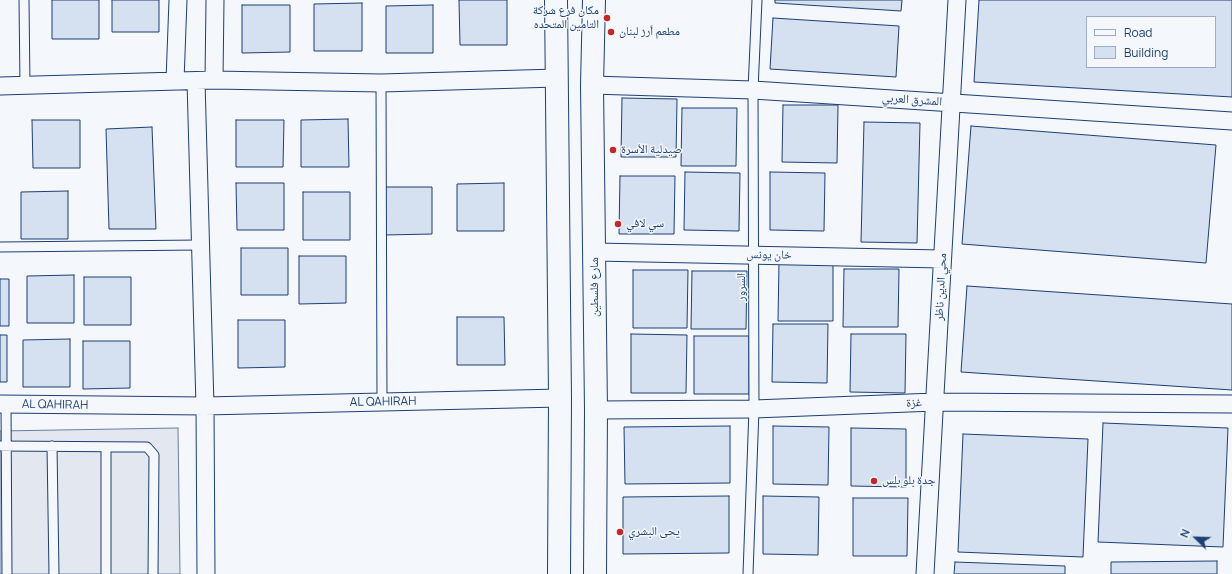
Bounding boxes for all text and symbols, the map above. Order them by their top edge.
place label: مكان فرع شركة التامين المتحده [533,4,599,32]
marker: مكان فرع شركة التامين المتحده [602,13,612,23]
legend [1086,16,1216,68]
text: Road [1124,24,1152,41]
place label: مطعم أرز لبنان [619,25,680,39]
marker: مطعم أرز لبنان [606,27,616,37]
text: Building [1124,44,1168,61]
street label: المشرق العربي [882,91,942,109]
place label: صيدلية الأسرة [621,143,682,157]
marker: صيدلية الأسرة [608,145,618,155]
place label: سي لافي [626,217,664,231]
marker: سي لافي [613,219,623,229]
street label: خان يونس [746,247,792,263]
street label: محي الدين ناظر [932,253,950,321]
street label: شارع فلسطين [588,257,602,317]
street label: السرور [735,273,749,301]
street label: AL QAHIRAH [350,394,416,410]
street label: غزة [906,396,922,410]
street label: AL QAHIRAH [22,397,88,413]
place label: جدة بلو بلس [882,474,935,488]
marker: جدة بلو بلس [869,476,879,486]
north arrow [1176,518,1216,558]
place label: يحى البشري [628,525,680,539]
marker: يحى البشري [615,527,625,537]
text: N [1176,527,1193,540]

